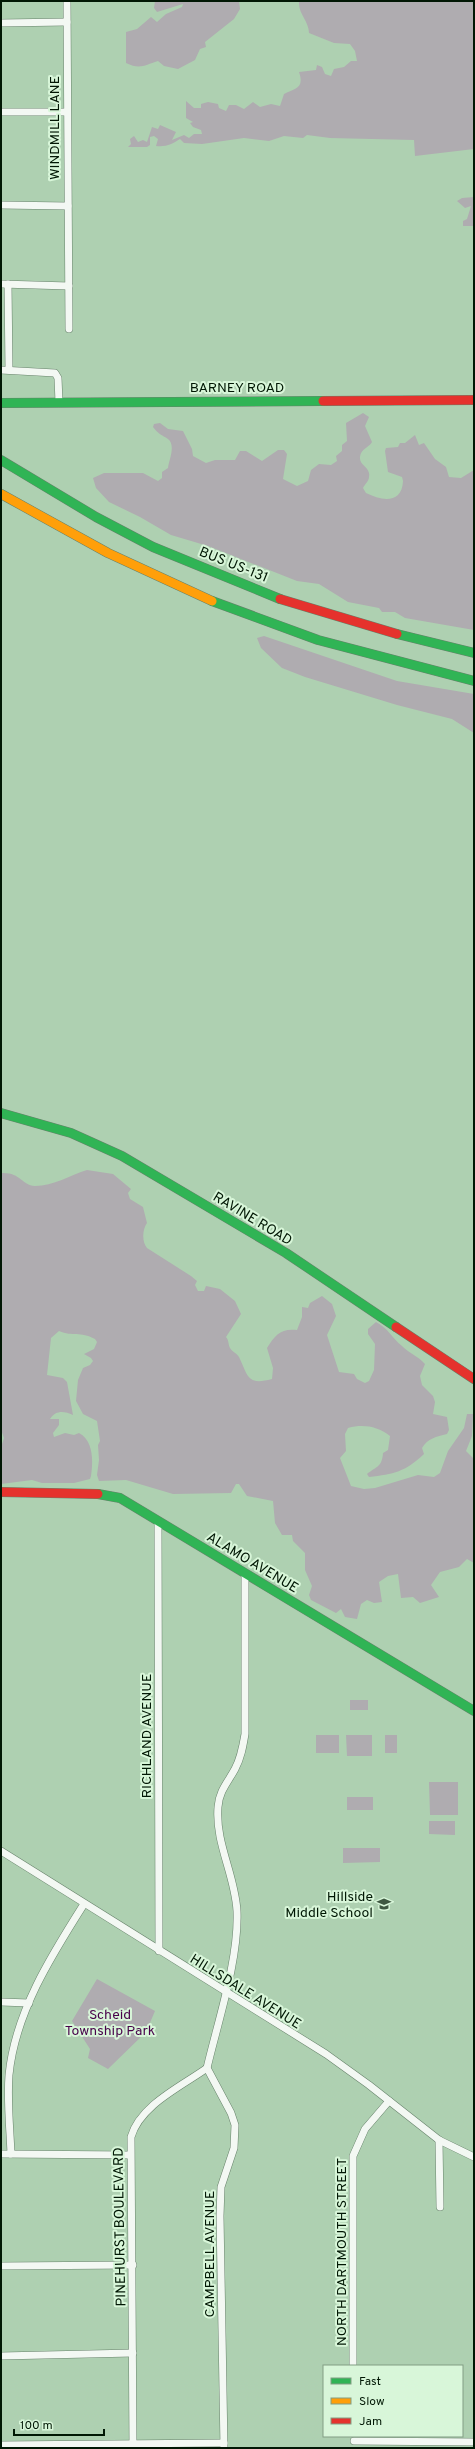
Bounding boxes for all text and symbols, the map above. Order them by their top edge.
street label: WINDMILL LANE [47,76,64,180]
street label: BARNEY ROAD [190,380,284,397]
street label: BUS US-131 [196,544,270,587]
street label: RAVINE ROAD [210,1189,295,1250]
street label: ALAMO AVENUE [203,1529,301,1597]
street label: RICHLAND AVENUE [139,1674,156,1798]
place label: Hillside Middle School [285,1889,373,1922]
school or university icon: Hillside Middle School [376,1896,392,1912]
street label: HILLSDALE AVENUE [186,1951,304,2033]
park label: Scheid Township Park [65,2007,155,2040]
street label: PINEHURST BOULEVARD [111,2147,130,2307]
street label: NORTH DARTMOUTH STREET [334,2158,351,2346]
street label: CAMPBELL AVENUE [202,2191,219,2317]
legend [323,2365,463,2437]
text: Fast [359,2374,381,2390]
text: Slow [359,2394,385,2410]
scale bar [14,2411,104,2437]
text: Jam [359,2414,382,2430]
text: 100 m [20,2418,53,2434]

